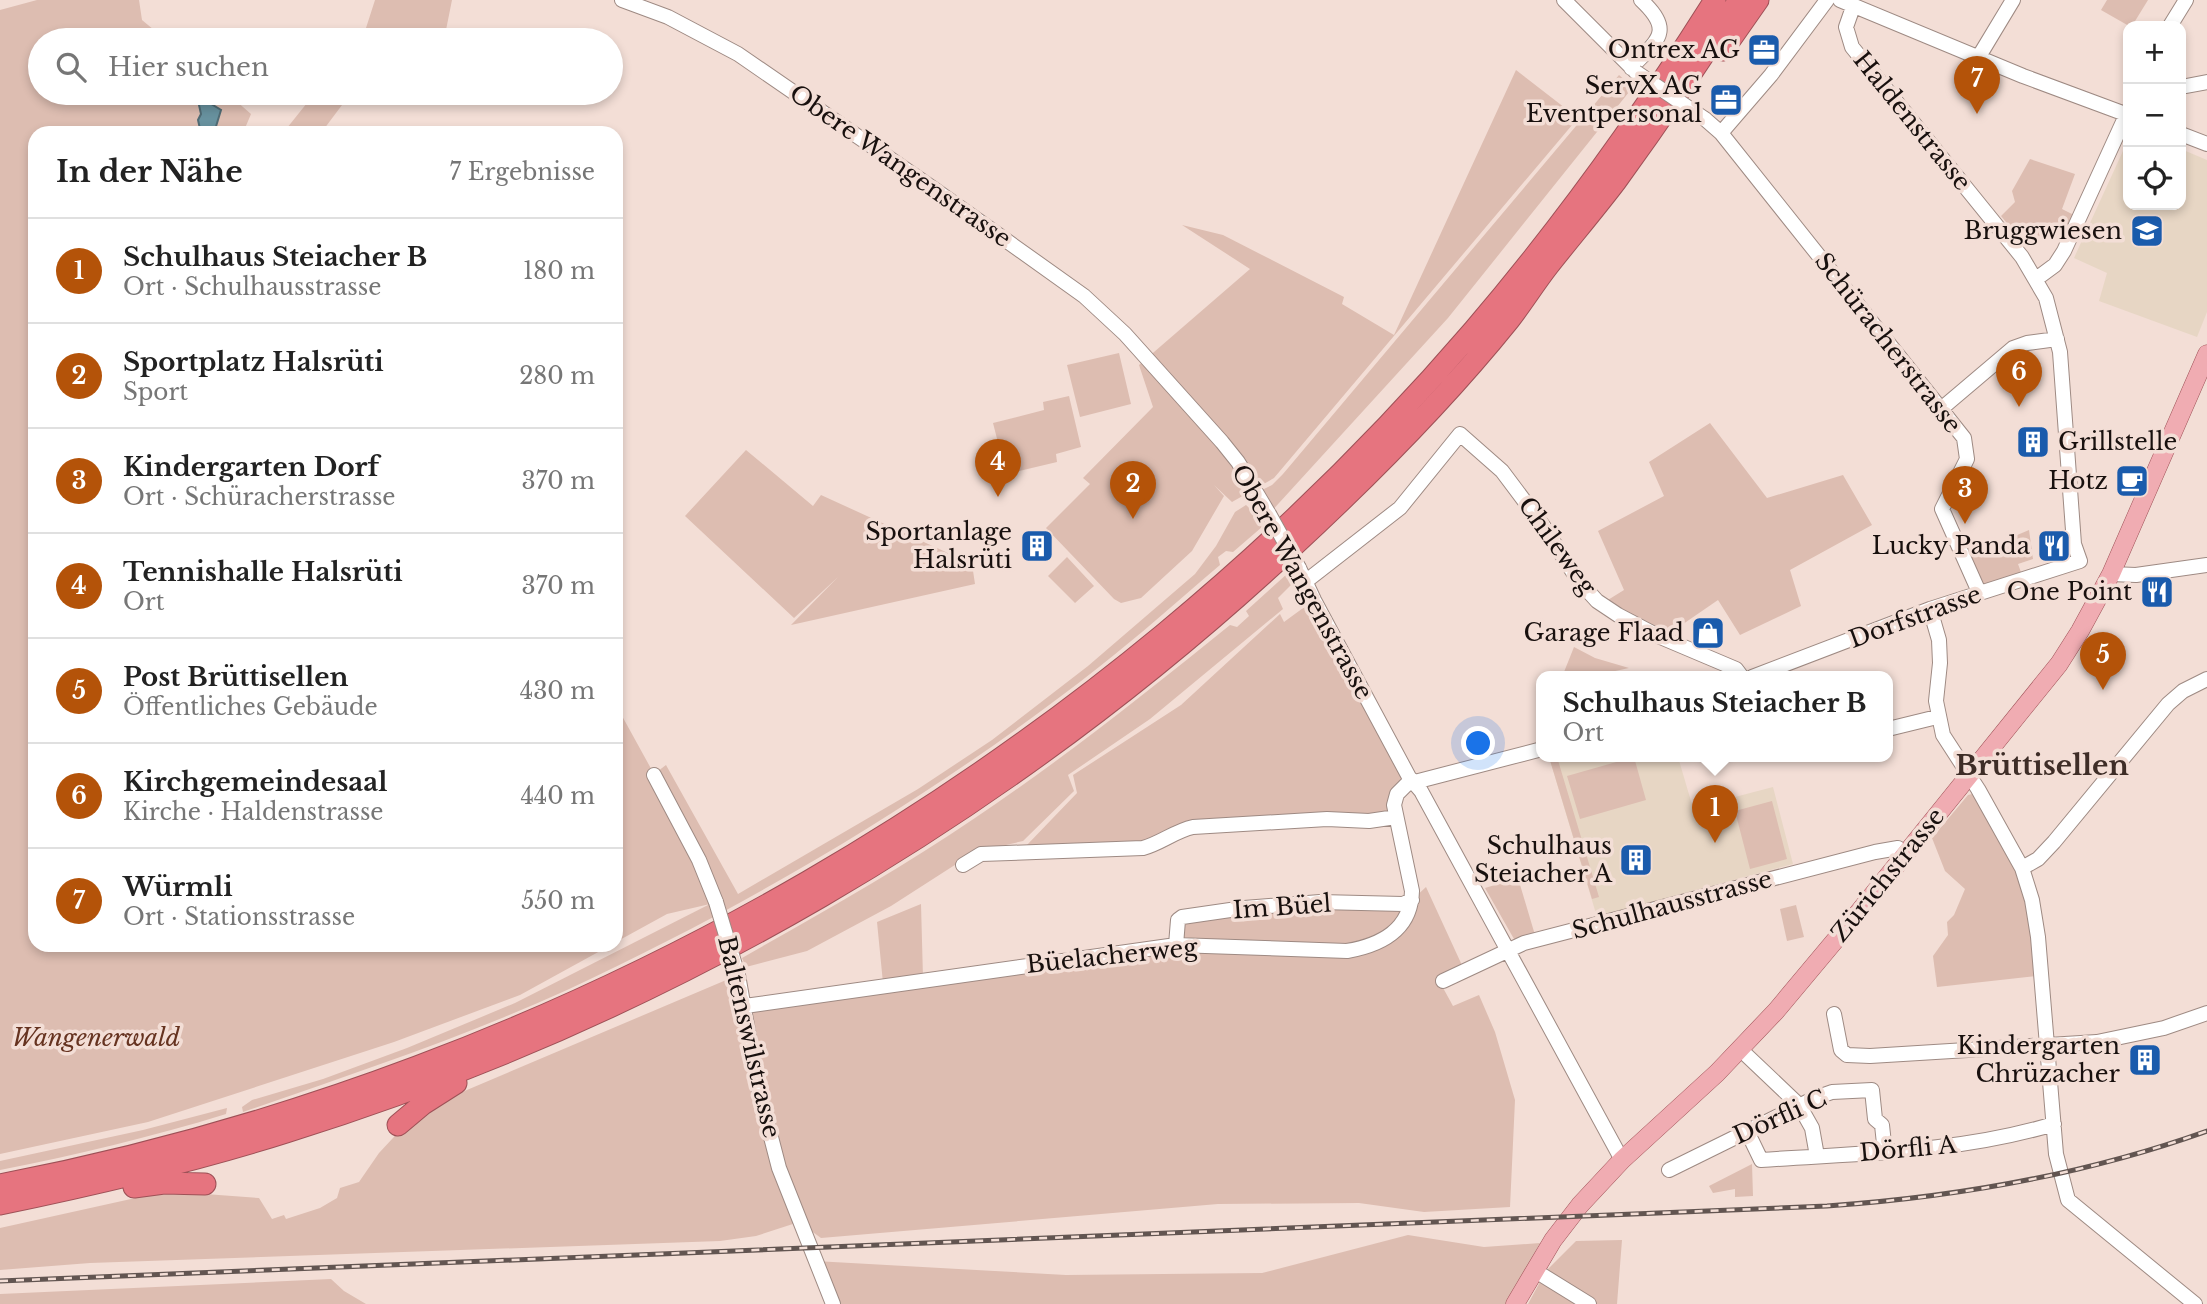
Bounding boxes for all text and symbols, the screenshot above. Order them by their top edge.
map controls [2123,21,2186,210]
button: + [2123,21,2186,84]
search box [28,28,623,105]
office icon: Ontrex AG [1745,31,1783,69]
place label: Ontrex AG [1608,35,1740,64]
street label: Haldenstrasse [1848,45,1977,196]
icon: search [52,48,90,86]
text: Hier suchen [108,51,269,83]
pin: 7 [1954,56,2000,114]
place label: ServX AG Eventpersonal [1526,71,1702,128]
street label: Obere Wangenstrasse [784,78,1017,253]
office icon: ServX AG Eventpersonal [1707,81,1745,119]
button: − [2123,84,2186,147]
button: locate [2123,147,2186,210]
text: In der Nähe [56,153,243,190]
text: 7 Ergebnisse [450,158,595,186]
school or university icon: Bruggwiesen [2128,212,2166,250]
place label: Bruggwiesen [1964,216,2122,245]
text: Schulhaus Steiacher B [123,241,427,273]
street label: Schüracherstrasse [1809,247,1968,439]
text: 1 [74,257,84,285]
text: 180 m [523,257,595,285]
text: Ort · Schulhausstrasse [123,273,381,301]
text: Sportplatz Halsrüti [123,346,384,378]
pin: 6 [1996,349,2042,407]
text: 2 [72,362,86,390]
text: 280 m [519,362,595,390]
text: Sport [123,378,188,406]
building icon: Grillstelle [2014,423,2052,461]
place label: Grillstelle [2058,427,2177,456]
pin: 4 [975,439,1021,497]
text: Kindergarten Dorf [123,451,379,483]
street label: Obere Wangenstrasse [1226,459,1379,704]
pin: 2 [1110,461,1156,519]
cafe icon: Hotz [2113,462,2151,500]
pin: 3 [1942,466,1988,524]
place label: Hotz [2048,466,2108,495]
text: 3 [72,467,86,495]
text: 370 m [522,467,595,495]
text: Ort · Schüracherstrasse [123,483,396,511]
street label: Chileweg [1512,491,1603,601]
place label: Sportanlage Halsrüti [865,517,1012,574]
building icon: Sportanlage Halsrüti [1018,527,1056,565]
restaurant icon: Lucky Panda [2035,527,2073,565]
place label: Lucky Panda [1872,531,2031,560]
text: Tennishalle Halsrüti [123,556,403,588]
text: 4 [71,572,87,600]
text: 370 m [522,572,595,600]
restaurant icon: One Point [2138,573,2176,611]
place label: One Point [2007,577,2132,606]
street label: Dorfstrasse [1845,579,1985,654]
text: Ort [123,588,164,616]
shop icon: Garage Flaad [1689,614,1727,652]
place label: Garage Flaad [1524,618,1684,647]
pin: 5 [2080,632,2126,690]
text: Post Brüttisellen [123,661,348,693]
popup [1536,671,1893,762]
text: 5 [72,677,86,705]
text: 430 m [520,677,595,705]
text: Schulhaus Steiacher B [1562,687,1867,719]
text: Öffentliches Gebäude [123,693,378,721]
text: Ort [1562,719,1604,747]
your location [1461,726,1495,760]
district label: Brüttisellen [1955,748,2129,783]
text: Kirchgemeindesaal [123,766,387,798]
text: 6 [71,782,87,810]
text: 440 m [520,782,595,810]
pin: 1 [1692,785,1738,843]
text: Kirche · Haldenstrasse [123,798,384,826]
street label: Zürichstrasse [1825,802,1950,947]
place label: Schulhaus Steiacher A [1474,831,1612,888]
building icon: Schulhaus Steiacher A [1617,841,1655,879]
street label: Schulhausstrasse [1569,864,1775,945]
text: Würmli [123,871,233,903]
text: 7 [73,887,85,915]
text: 550 m [521,887,595,915]
street label: Im Büel [1232,889,1332,924]
text: Ort · Stationsstrasse [123,903,355,931]
street label: Büelacherweg [1025,932,1200,979]
street label: Baltenswilstrasse [712,933,787,1141]
park label: Wangenerwald [12,1023,181,1052]
place label: Kindergarten Chrüzacher [1957,1031,2121,1088]
building icon: Kindergarten Chrüzacher [2126,1041,2164,1079]
street label: Dörfli C [1729,1083,1831,1150]
street label: Dörfli A [1858,1130,1958,1167]

